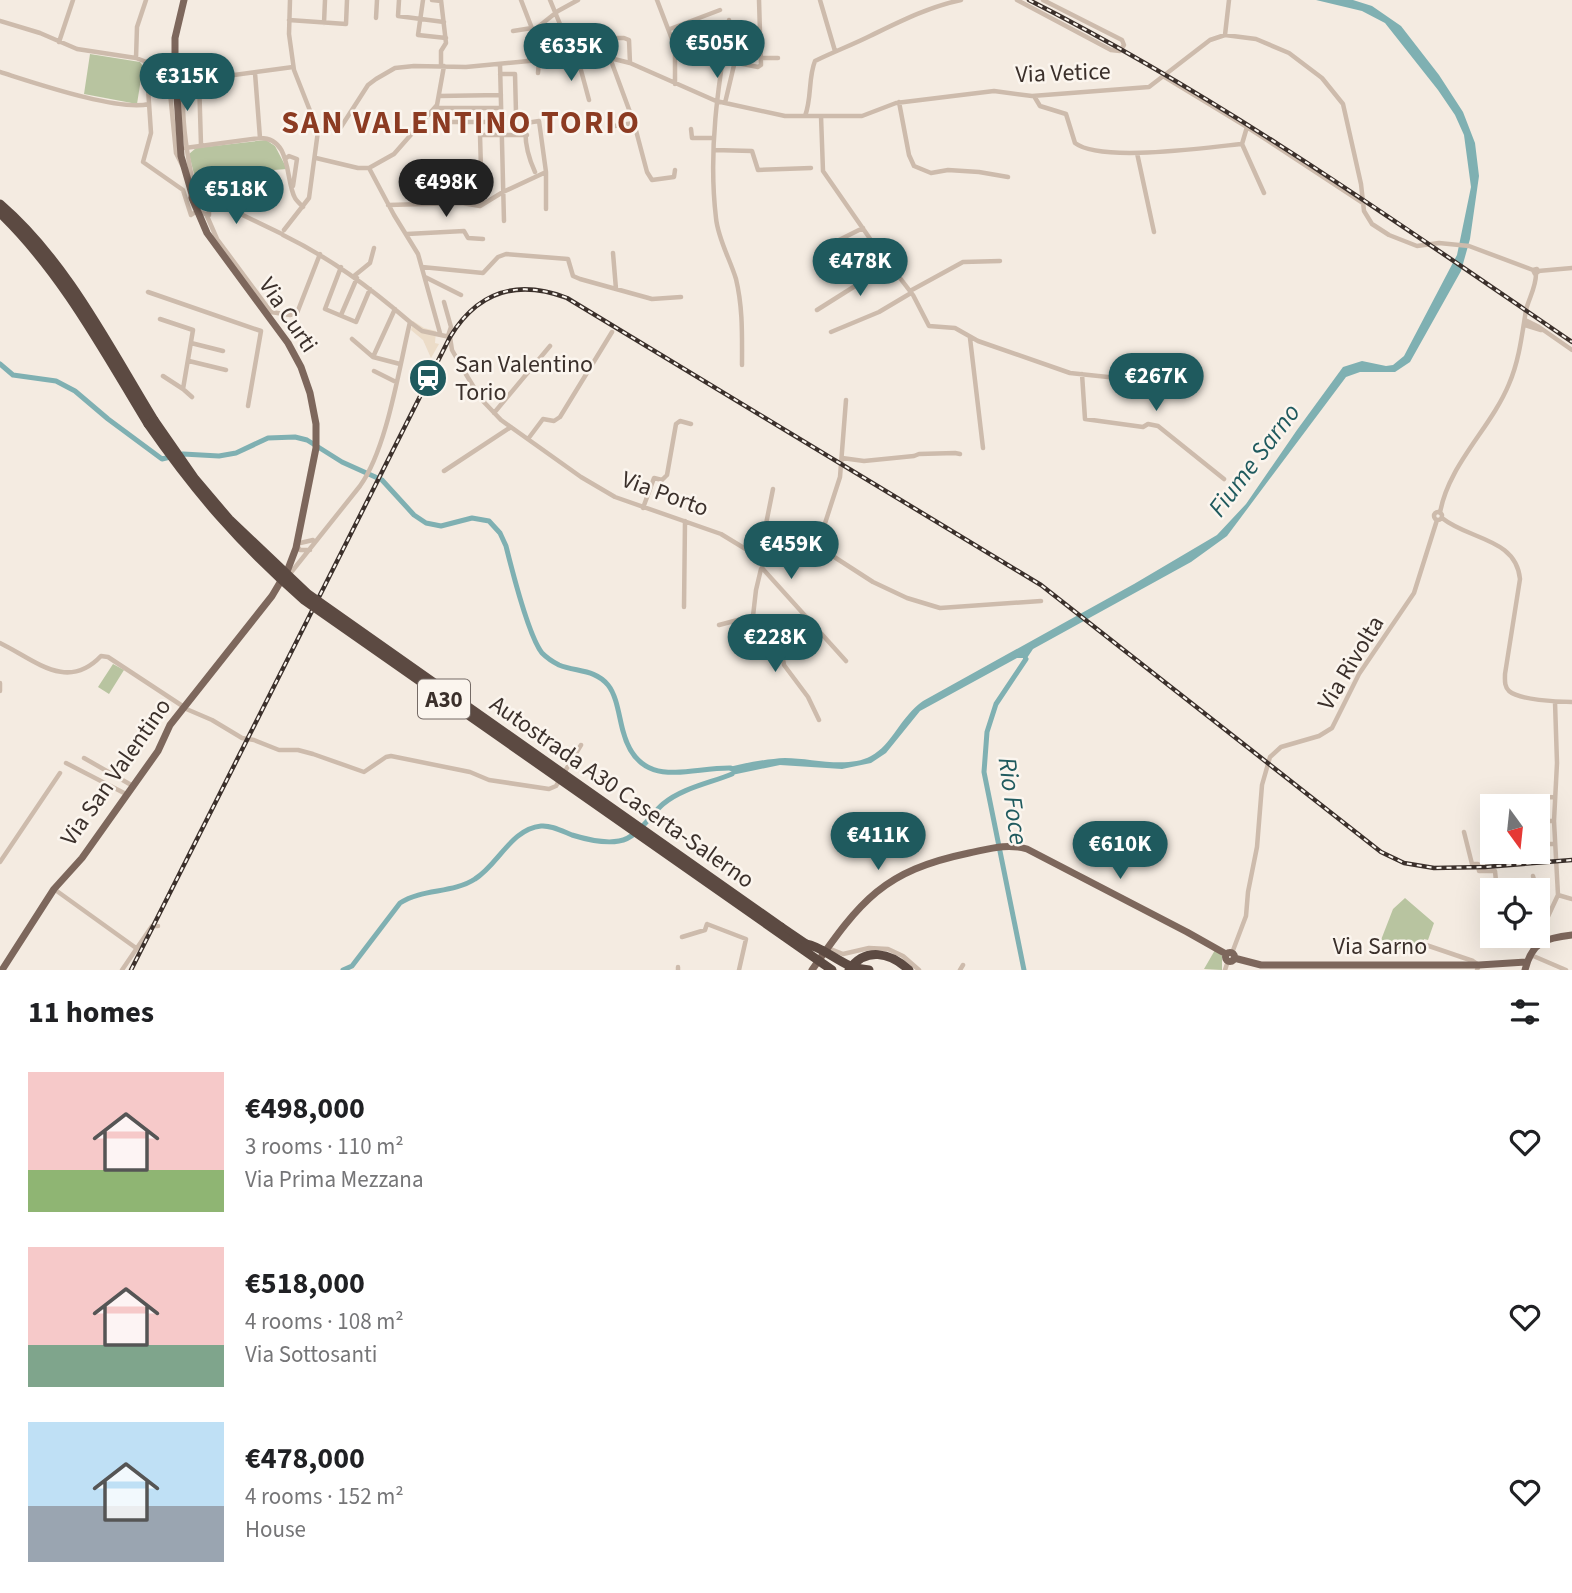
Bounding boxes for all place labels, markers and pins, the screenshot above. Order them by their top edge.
pin: €505K [668,20,766,80]
pin: €635K [522,24,620,83]
pin: €315K [138,54,236,113]
pin: €498K [397,160,495,219]
pin: €518K [187,166,285,226]
pin: €478K [811,238,909,298]
place label: San Valentino Torio [455,347,593,410]
pin: €267K [1107,354,1205,413]
station icon: San Valentino Torio [407,357,449,399]
pin: €459K [742,522,840,581]
pin: €228K [726,614,824,674]
pin: €411K [829,812,927,872]
pin: €610K [1071,822,1169,881]

